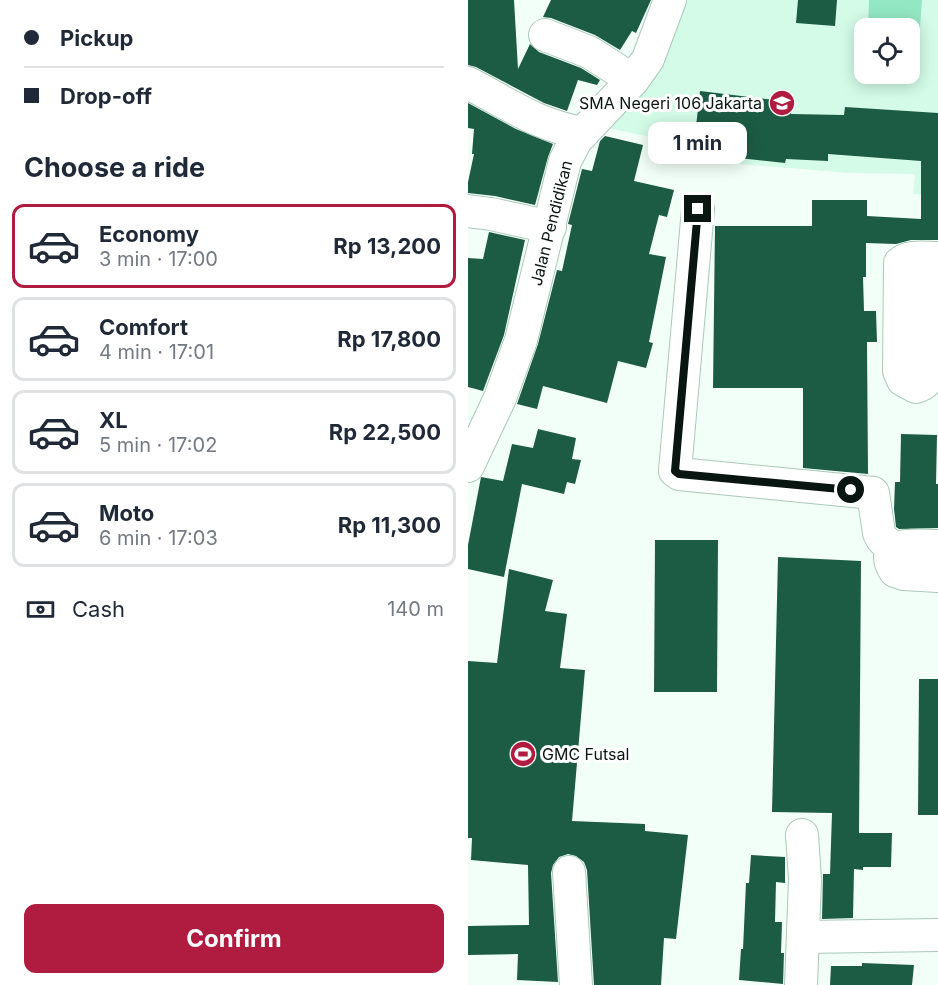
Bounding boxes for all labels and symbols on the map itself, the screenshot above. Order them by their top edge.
school or university icon: SMA Negeri 106 Jakarta [767,88,797,118]
place label: SMA Negeri 106 Jakarta [579,93,762,113]
callout: 1 min [648,122,748,164]
street label: Jalan Pendidikan [526,158,576,288]
route end [684,195,711,222]
route start [837,476,864,503]
sports icon: GMC Futsal [508,739,538,769]
place label: GMC Futsal [542,744,629,764]

